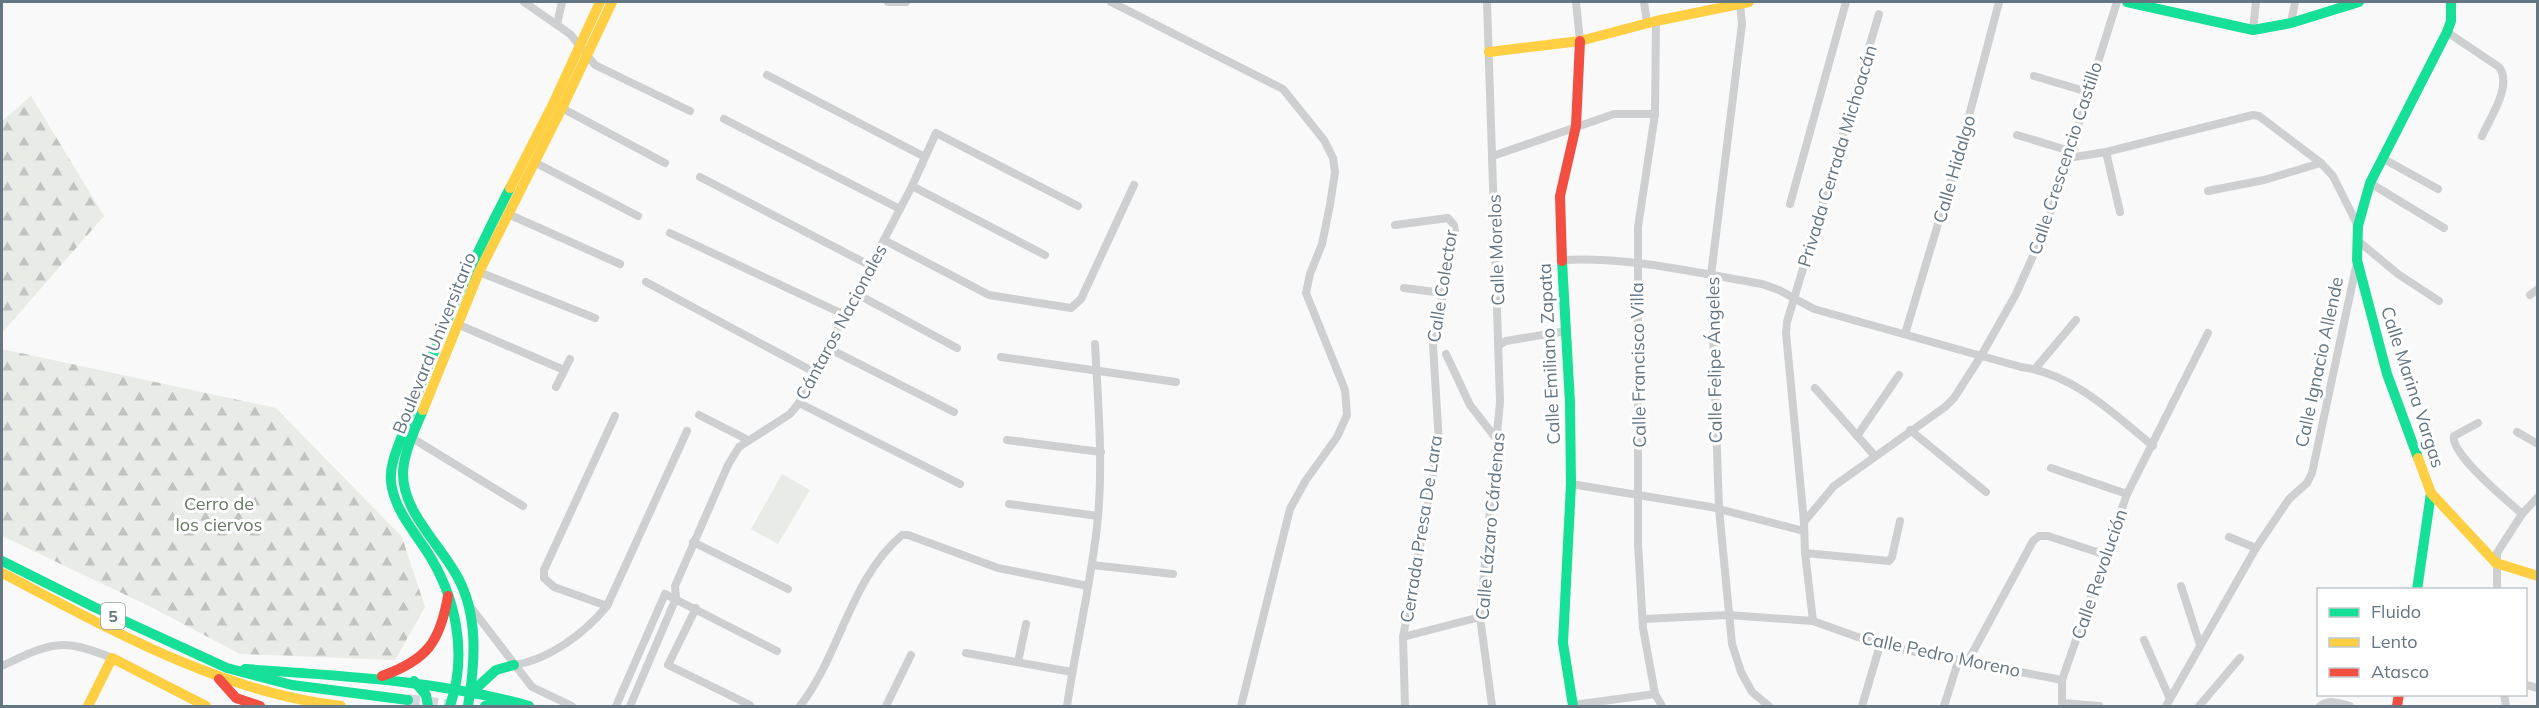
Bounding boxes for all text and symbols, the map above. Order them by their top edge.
street label: Privada Cerrada Michoacán [1792,42,1882,270]
street label: Calle Crescencio Castillo [2023,59,2107,257]
street label: Calle Hidalgo [1928,112,1980,226]
street label: Calle Morelos [1483,194,1509,306]
street label: Calle Colector [1422,228,1462,344]
street label: Cántaros Nacionales [790,240,892,404]
street label: Boulevard Universitario [387,249,481,437]
street label: Calle Emiliano Zapata [1533,263,1565,445]
street label: Calle Ignacio Allende [2290,275,2348,449]
street label: Calle Felipe Ángeles [1701,276,1727,444]
street label: Calle Francisco Villa [1625,282,1651,448]
street label: Calle Marina Vargas [2376,303,2450,471]
street label: Calle Lázaro Cárdenas [1470,431,1510,621]
street label: Cerrada Presa De Lara [1395,434,1447,624]
park label: Cerro de los ciervos [176,492,263,536]
street label: Calle Revolución [2066,506,2132,642]
legend [2317,588,2527,696]
text: Fluido [2371,600,2421,623]
road number: 5 [101,603,125,629]
street label: Calle Pedro Moreno [1859,626,2023,682]
text: Lento [2371,630,2418,653]
text: Atasco [2371,660,2429,683]

